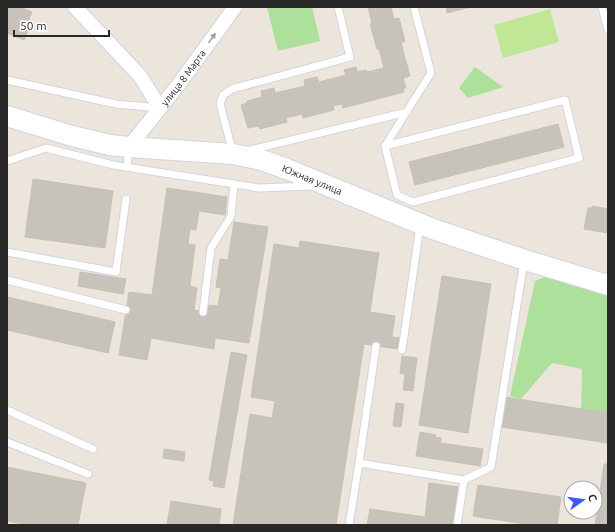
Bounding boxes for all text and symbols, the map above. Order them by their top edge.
scale bar [14,12,109,38]
text: 50 m [20,19,47,32]
one-way arrow [208,33,216,44]
street label: улица 8 Марта [159,48,208,108]
street label: Южная улица [281,162,344,197]
north arrow [563,480,603,520]
text: С [586,493,599,502]

